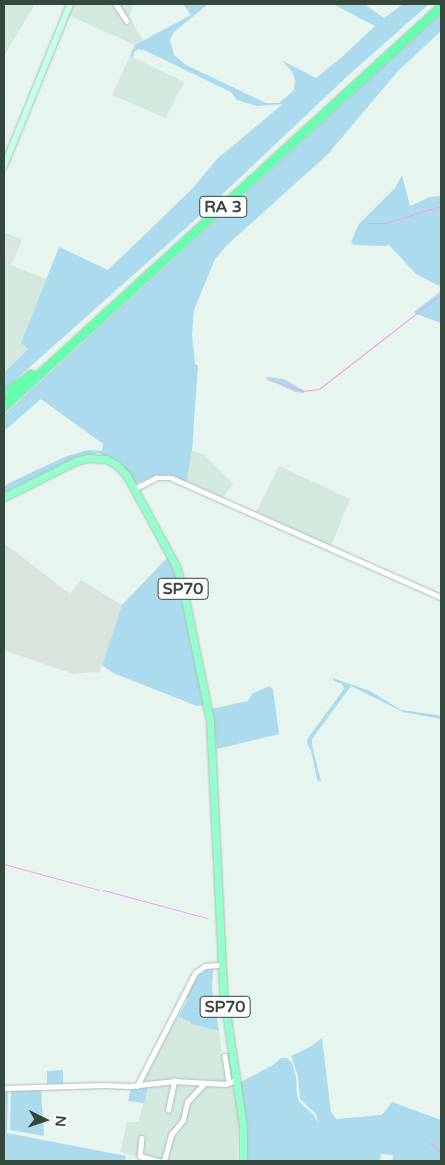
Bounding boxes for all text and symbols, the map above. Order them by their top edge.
road number: RA 3 [198,193,248,220]
road number: SP70 [157,576,209,602]
road number: SP70 [199,994,251,1020]
north arrow [20,1095,70,1145]
text: N [52,1115,69,1127]

